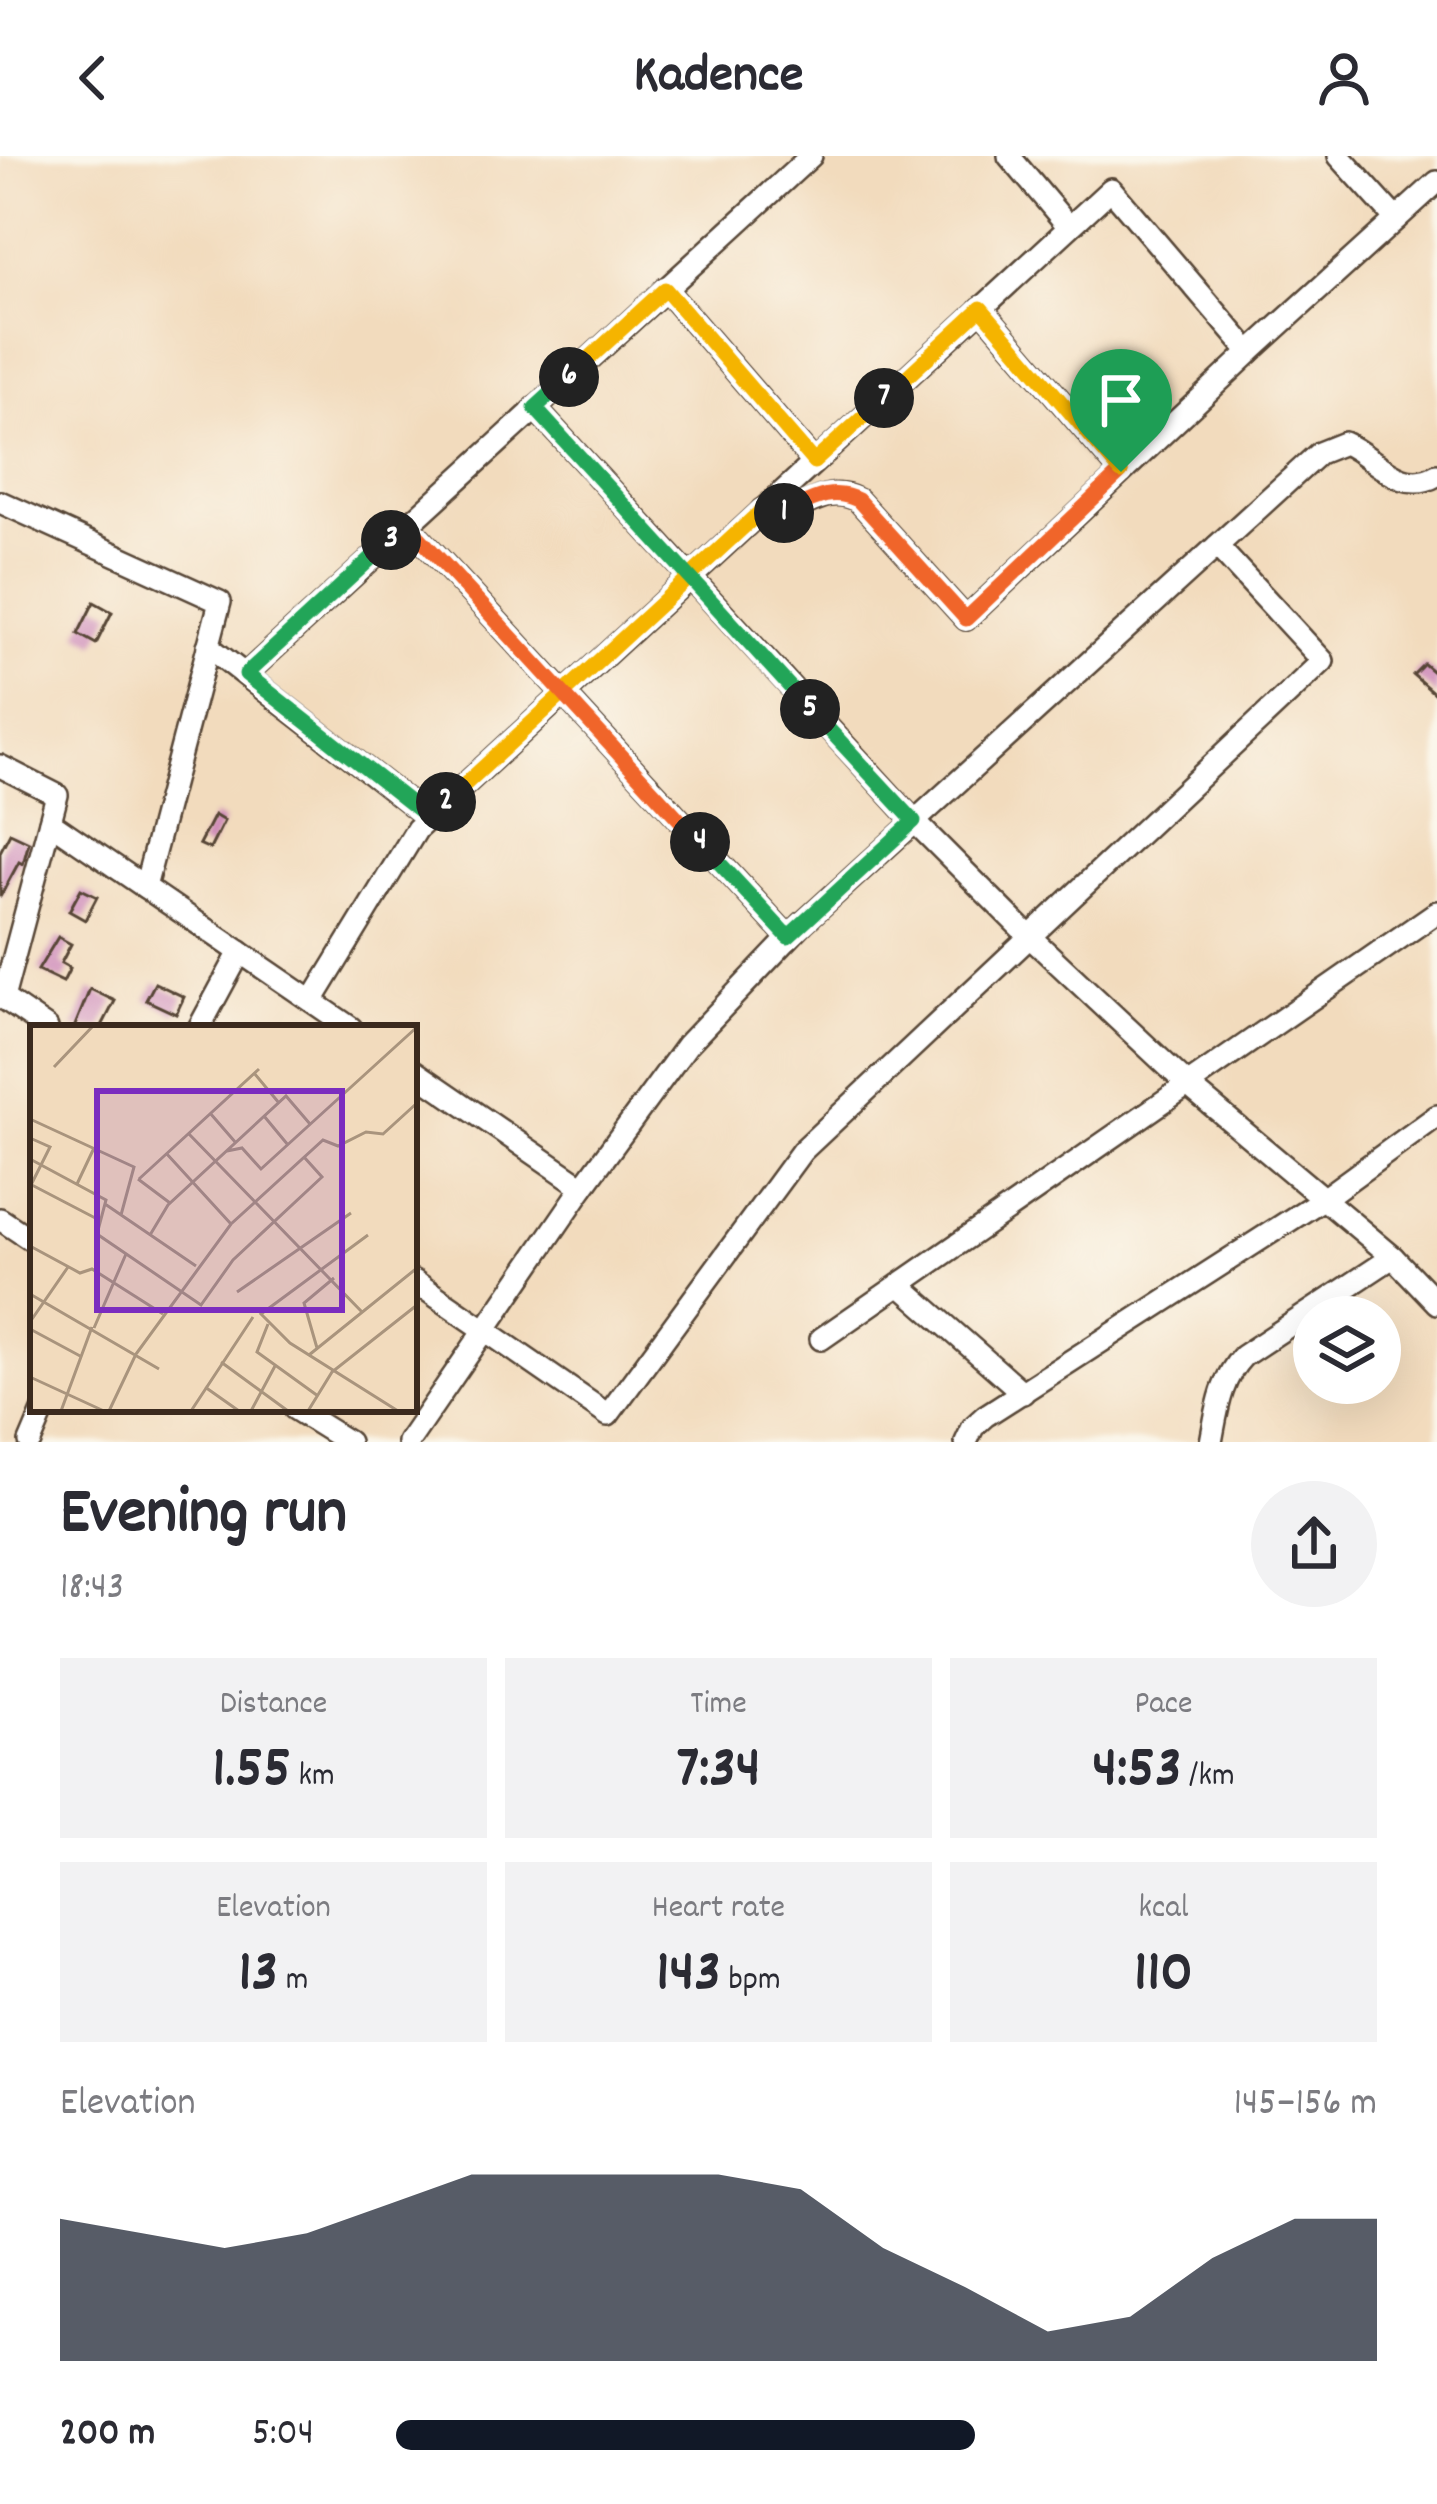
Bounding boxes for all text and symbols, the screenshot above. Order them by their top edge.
text: Kadence [634,40,803,117]
icon: back [60,45,126,111]
icon: person [1311,45,1377,111]
pin: 6 [539,347,599,407]
pin [1070,349,1172,472]
text: 6 [561,353,577,400]
icon: arrive [1088,367,1154,433]
pin: 7 [854,368,914,428]
text: 7 [878,374,890,421]
pin: 1 [754,483,814,543]
text: 1 [780,489,788,536]
pin: 3 [361,510,421,570]
text: 3 [384,516,398,563]
pin: 5 [780,679,840,739]
text: 5 [802,685,818,732]
pin: 2 [416,772,476,832]
text: 2 [439,778,453,825]
pin: 4 [670,812,730,872]
text: 4 [693,818,707,865]
inset map [30,1025,417,1412]
map controls [1293,1296,1401,1404]
button: layers [1293,1296,1401,1404]
text: Evening run [60,1470,347,1564]
button: share [1251,1481,1377,1607]
text: 18:43 [60,1562,124,1617]
text: Distance [220,1682,327,1729]
text: Time [690,1682,747,1729]
text: Pace [1134,1682,1193,1729]
text: 1.55 [212,1729,291,1815]
text: 7:34 [676,1729,761,1815]
text: 4:53 [1092,1729,1182,1815]
text: km [291,1754,335,1801]
text: /km [1182,1754,1235,1801]
text: Elevation [216,1886,331,1933]
text: Heart rate [652,1886,785,1933]
text: kcal [1138,1886,1189,1933]
text: 13 [238,1933,278,2019]
text: 143 [656,1933,721,2019]
text: 110 [1134,1933,1193,2019]
text: m [278,1958,309,2005]
text: bpm [721,1958,781,2005]
text: Elevation [60,2078,196,2133]
text: 145–156 m [1233,2078,1377,2133]
text: 200 m [60,2408,155,2463]
text: 5:04 [252,2408,314,2463]

